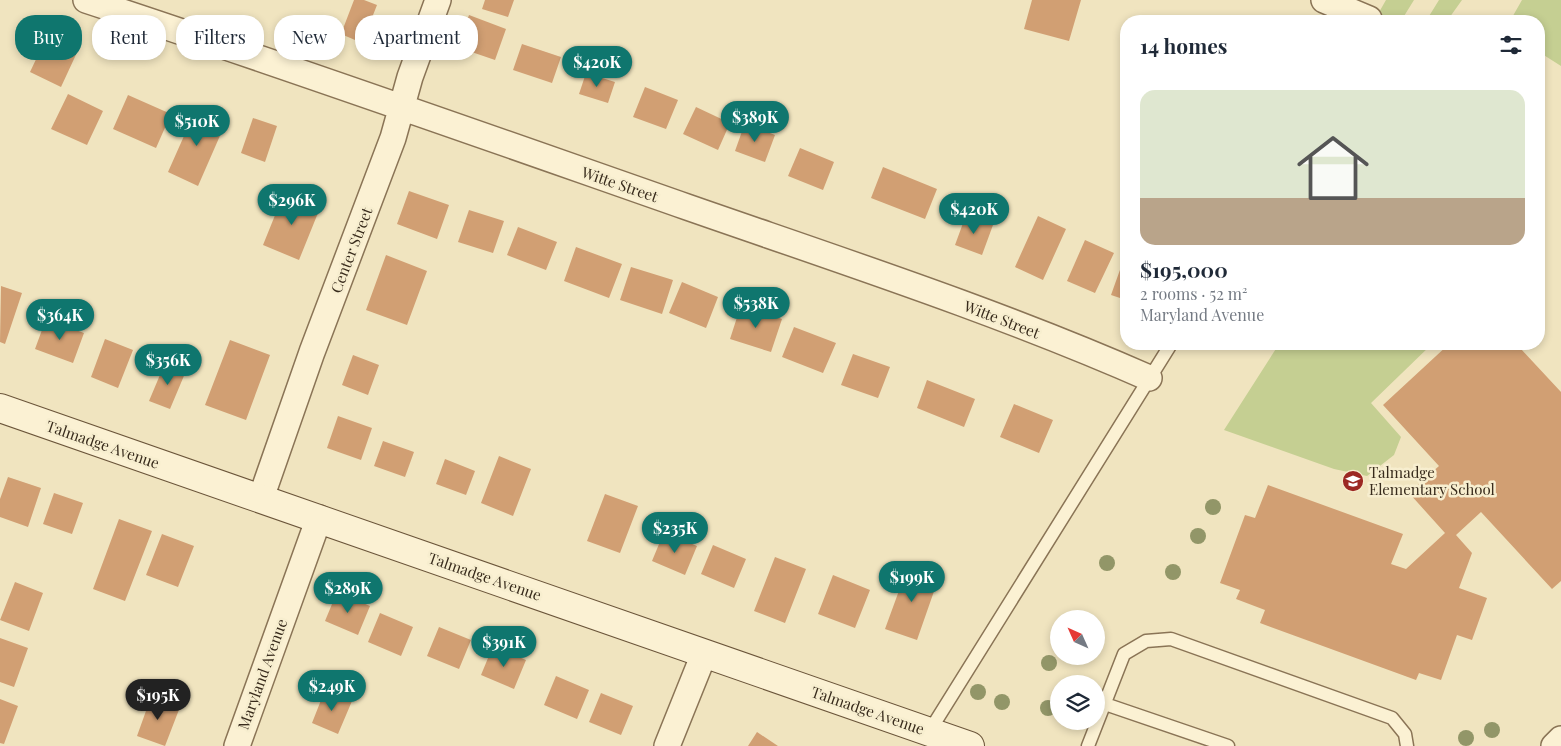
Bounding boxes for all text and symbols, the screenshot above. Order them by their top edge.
chip: Buy [15,15,82,60]
chip: Rent [92,15,166,60]
chip: Filters [176,15,264,60]
chip: New [274,15,345,60]
chip: Apartment [355,15,478,60]
text: 14 homes [1140,31,1227,59]
icon: filters [1497,31,1525,59]
pin: $420K [562,46,632,88]
text: $420K [573,51,621,72]
pin: $389K [720,100,790,143]
pin: $510K [162,104,232,147]
text: $389K [732,106,778,127]
text: $510K [175,110,219,131]
icon: home [1288,123,1378,213]
street label: Witte Street [578,161,661,207]
pin: $296K [257,184,327,226]
text: $296K [269,189,315,210]
pin: $420K [939,192,1009,235]
text: $420K [950,198,998,219]
street label: Center Street [326,204,377,296]
text: $195,000 [1140,255,1228,283]
text: 2 rooms · 52 m² [1140,283,1247,304]
pin: $538K [721,286,791,329]
text: $538K [734,292,778,313]
street label: Witte Street [960,295,1043,343]
pin: $364K [25,298,95,341]
text: $364K [37,304,83,325]
text: Maryland Avenue [1140,304,1264,325]
pin: $356K [133,344,203,386]
text: $356K [146,349,190,370]
street label: Talmadge Avenue [44,415,162,473]
place label: Talmadge Elementary School [1369,462,1495,499]
school or university icon: Talmadge Elementary School [1341,469,1365,493]
pin: $235K [640,512,710,554]
text: $235K [653,517,697,538]
street label: Talmadge Avenue [426,547,544,605]
pin: $199K [877,560,947,603]
text: $199K [890,566,934,587]
pin: $289K [313,572,383,614]
text: $289K [325,577,371,598]
north arrow [1050,610,1105,665]
map controls [1050,610,1105,730]
street label: Maryland Avenue [233,616,291,732]
pin: $391K [469,626,539,668]
text: $391K [482,631,526,652]
pin: $249K [297,670,367,712]
text: $249K [309,675,355,696]
button: layers [1050,675,1105,730]
pin: $195K [123,678,193,721]
street label: Talmadge Avenue [809,681,927,739]
text: $195K [137,684,179,705]

